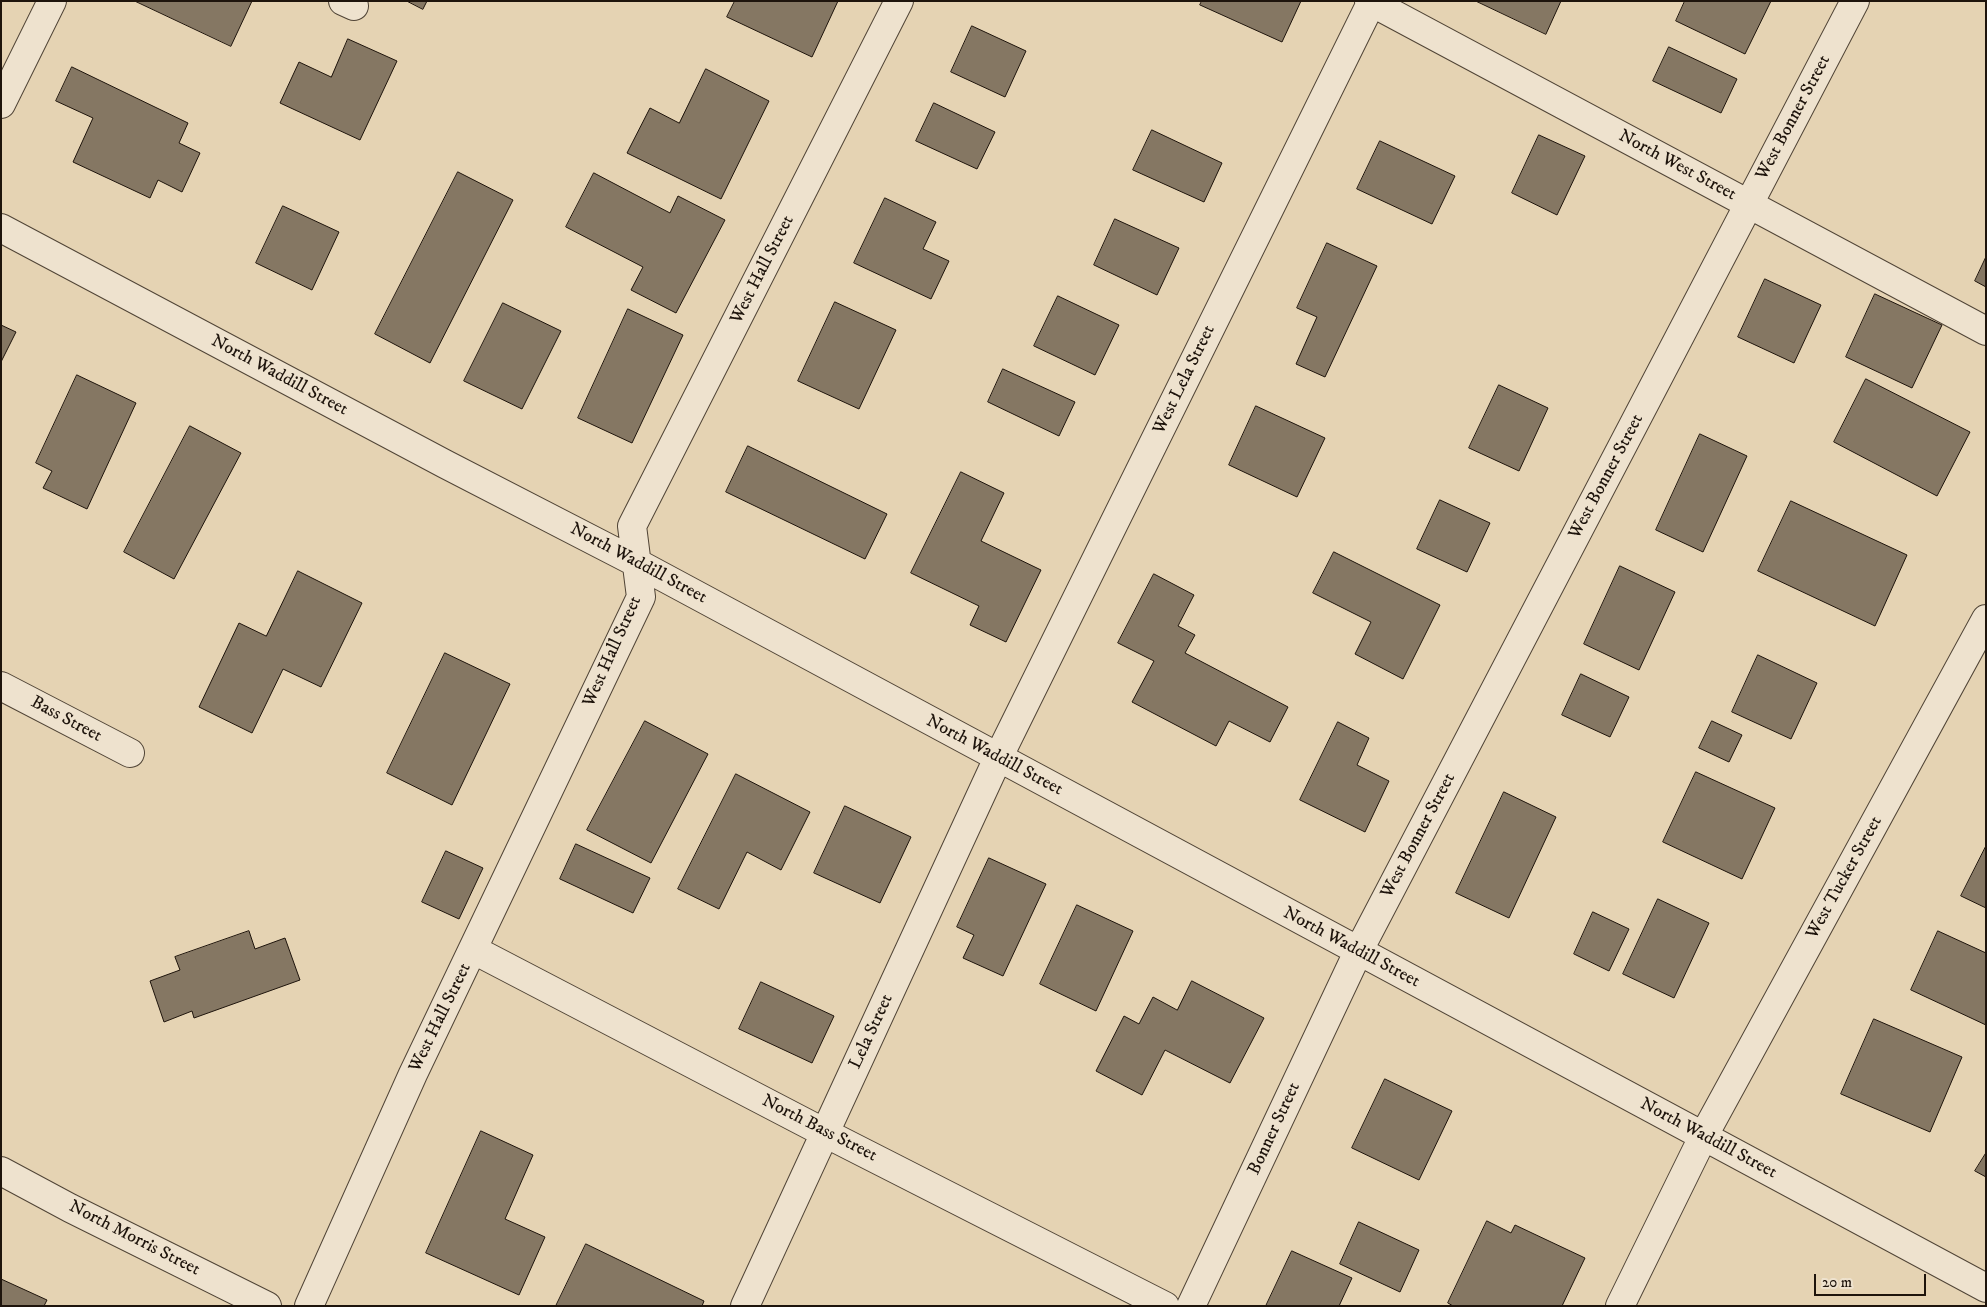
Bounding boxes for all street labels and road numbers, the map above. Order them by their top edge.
street label: West Bonner Street [1752,52,1836,184]
street label: North West Street [1614,126,1740,206]
street label: West Hall Street [726,212,800,328]
street label: West Lela Street [1149,322,1221,438]
street label: North Waddill Street [207,331,351,421]
street label: West Bonner Street [1565,411,1649,543]
street label: North Waddill Street [566,519,710,609]
street label: West Hall Street [579,593,647,711]
street label: Bass Street [27,692,105,748]
street label: North Waddill Street [922,711,1066,801]
street label: West Bonner Street [1377,770,1461,902]
street label: West Tucker Street [1802,813,1888,943]
street label: North Waddill Street [1279,903,1423,993]
street label: West Hall Street [405,960,477,1076]
street label: Lela Street [845,991,899,1073]
street label: Bonner Street [1244,1079,1306,1179]
street label: North Bass Street [758,1091,880,1167]
street label: North Waddill Street [1636,1094,1780,1184]
street label: North Morris Street [65,1197,203,1281]

